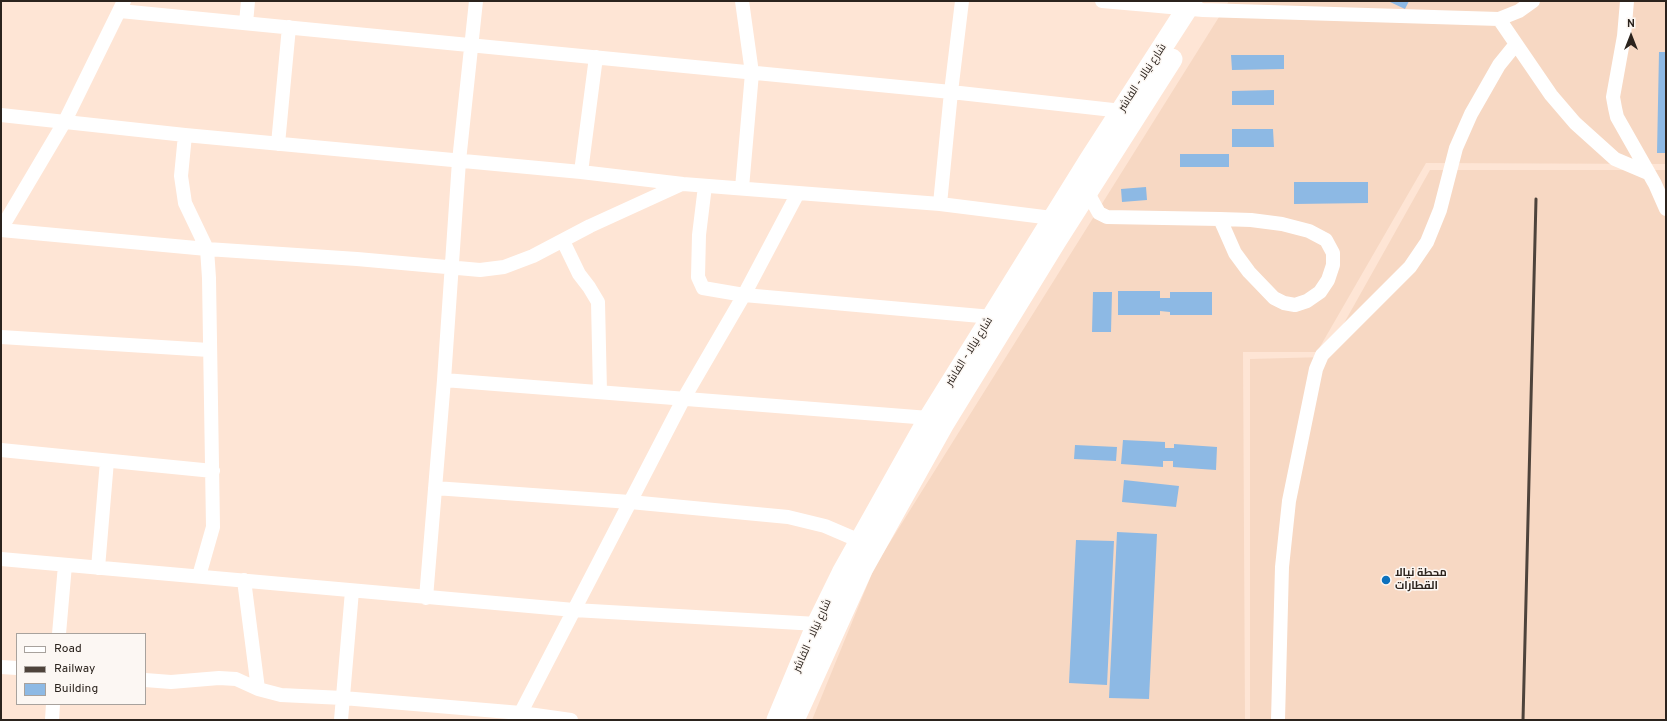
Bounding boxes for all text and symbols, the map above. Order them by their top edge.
north arrow [1611,16,1651,56]
text: N [1627,17,1635,31]
street label: شارع نيالا - الفاشر [1116,42,1170,114]
street label: شارع نيالا - الفاشر [944,315,996,389]
place label: محطة نيالا القطارات [1395,567,1447,593]
marker: محطة نيالا القطارات [1380,574,1392,586]
street label: شارع نيالا - الفاشر [791,597,835,675]
legend [16,633,146,705]
text: Road [54,641,82,657]
text: Railway [54,661,95,677]
text: Building [54,681,98,697]

